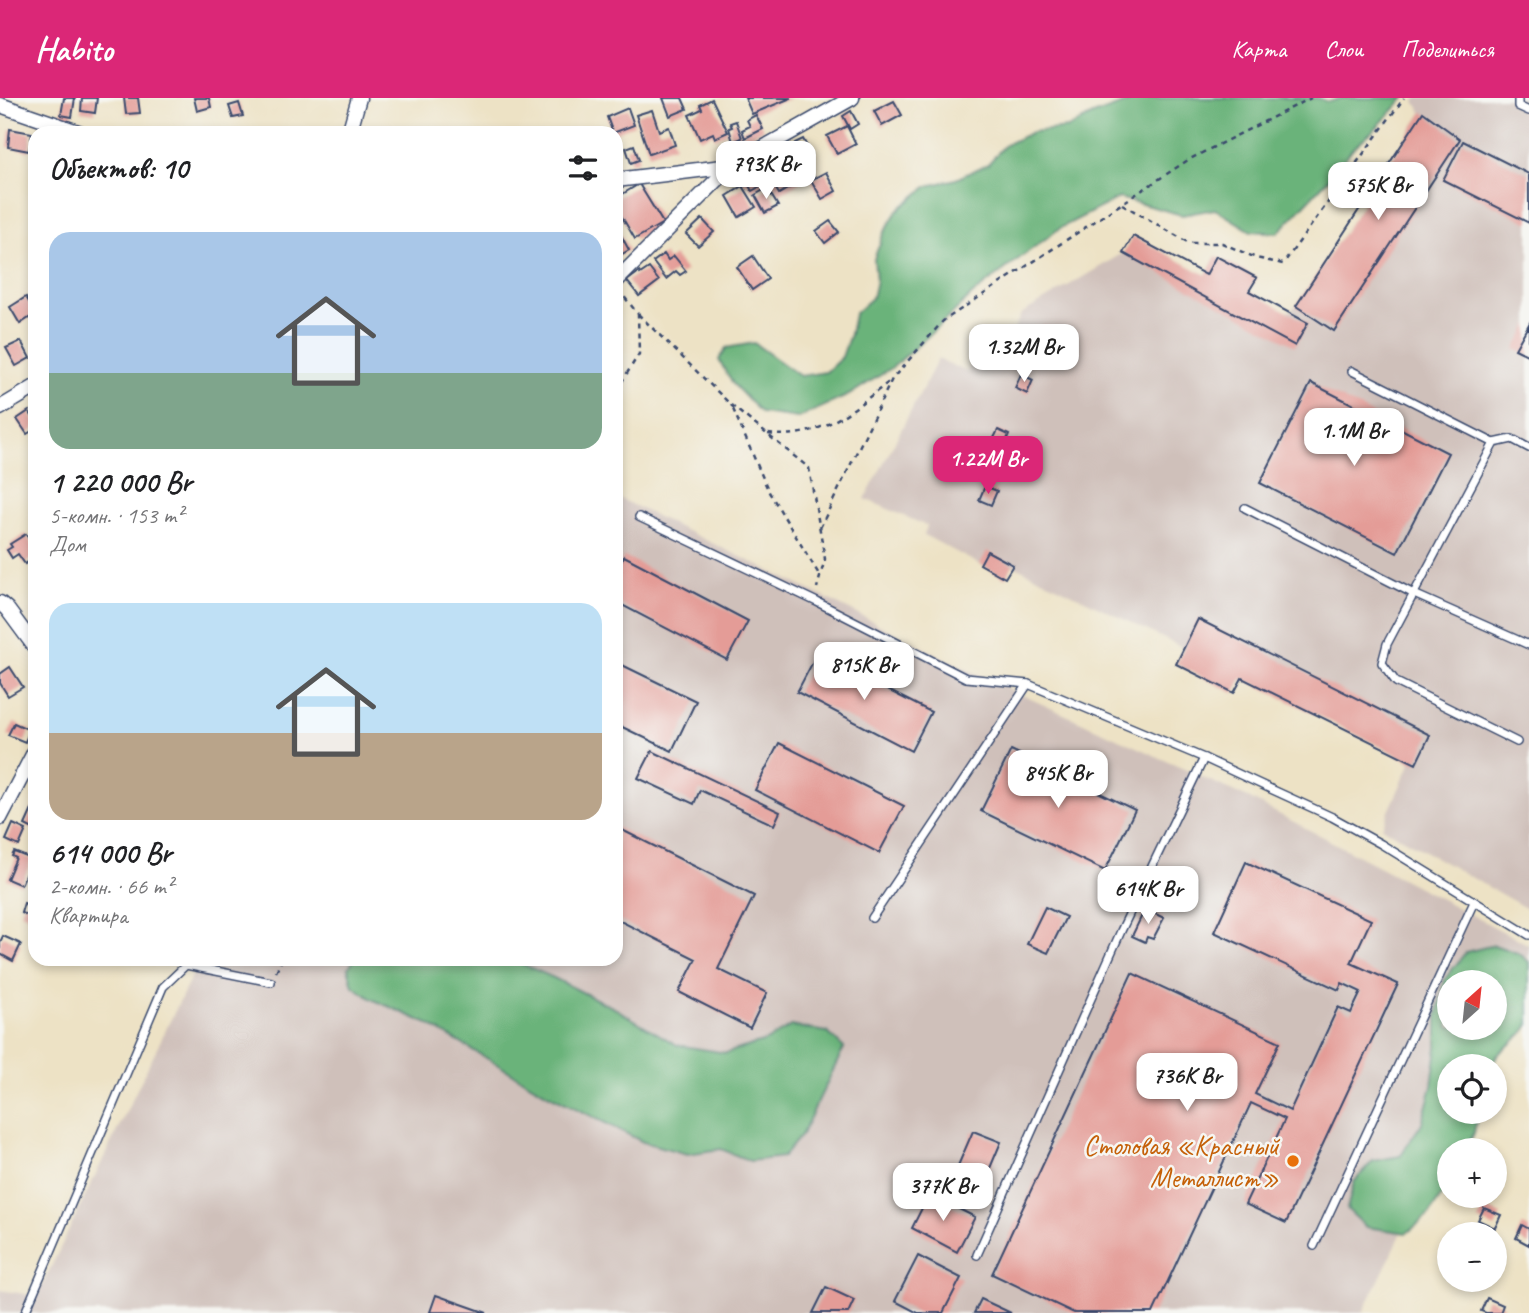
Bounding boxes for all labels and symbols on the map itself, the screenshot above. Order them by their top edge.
pin: 793K Br [701,141,831,201]
pin: 575K Br [1313,162,1443,222]
pin: 1.32M Br [952,324,1096,384]
pin: 1.1M Br [1289,408,1419,468]
pin: 1.22M Br [916,436,1060,496]
pin: 815K Br [799,642,929,702]
pin: 845K Br [993,750,1123,810]
pin: 614K Br [1083,866,1213,926]
north arrow [1437,970,1507,1040]
pin: 736K Br [1122,1054,1252,1113]
place label: Столовая «Красный Металлист» [1083,1128,1280,1195]
marker: Столовая «Красный Металлист» [1285,1153,1301,1169]
pin: 377K Br [878,1164,1008,1223]

